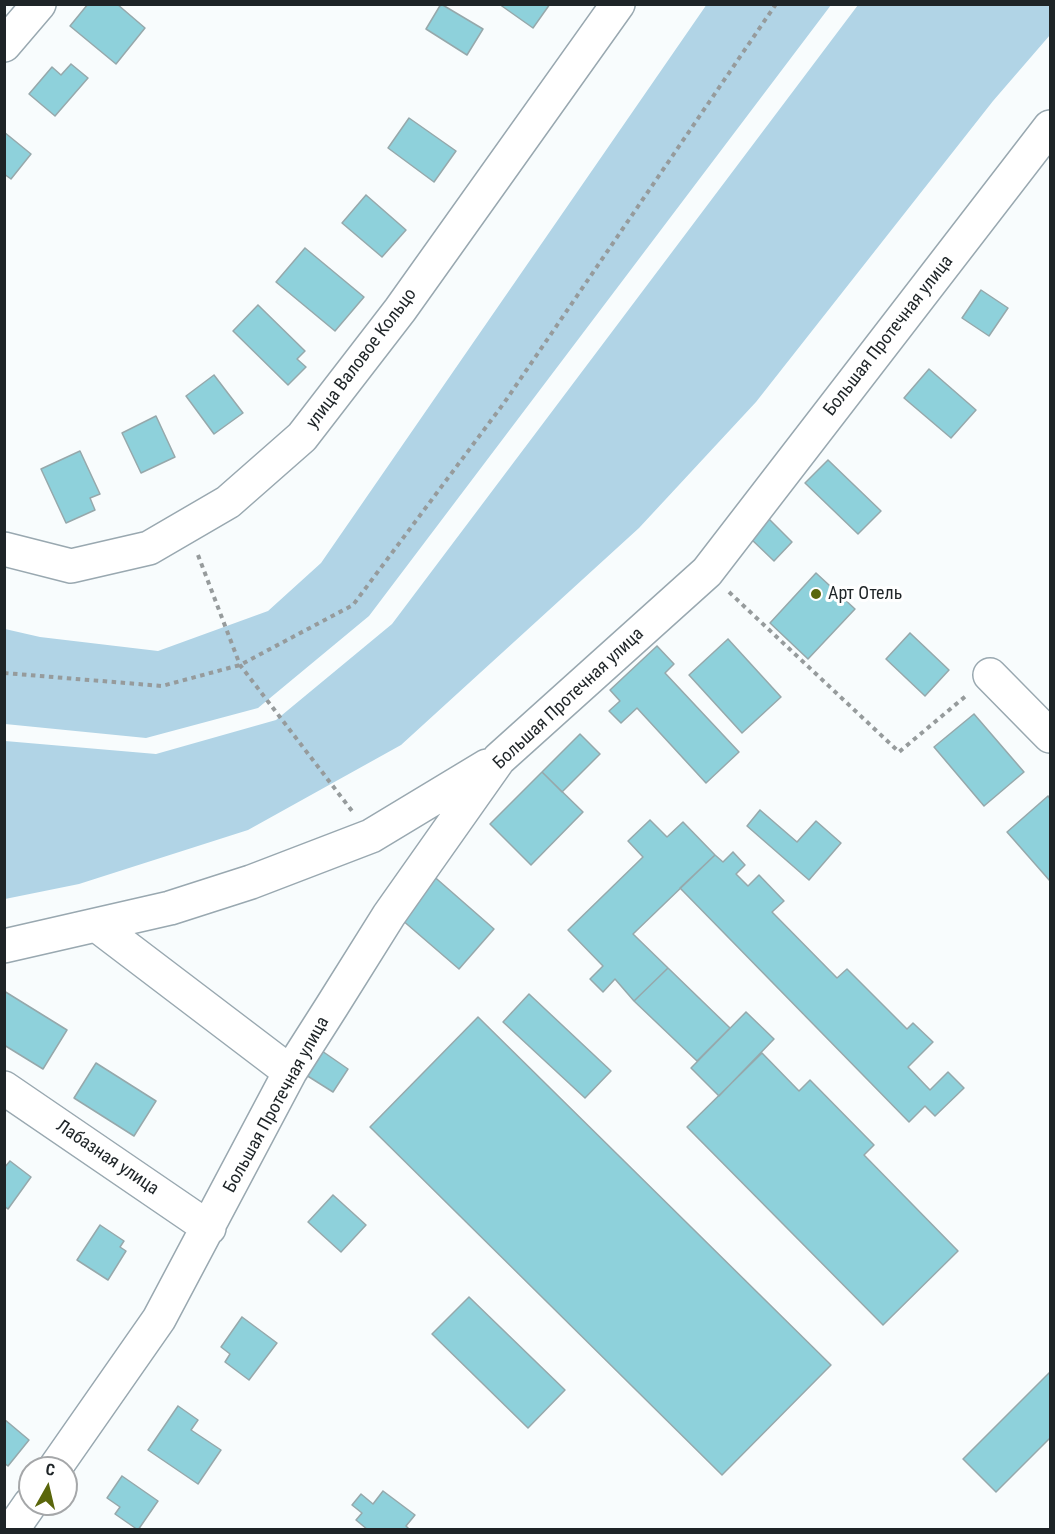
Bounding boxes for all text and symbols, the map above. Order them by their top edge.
street label: Большая Протечная улица [820,251,958,421]
street label: улица Валовое Кольцо [302,285,422,433]
place label: Арт Отель [828,583,902,605]
marker: Арт Отель [809,587,823,601]
street label: Большая Протечная улица [489,624,649,774]
street label: Большая Протечная улица [220,1013,334,1197]
street label: Лабазная улица [52,1116,162,1200]
north arrow [18,1456,78,1516]
text: С [44,1460,56,1480]

